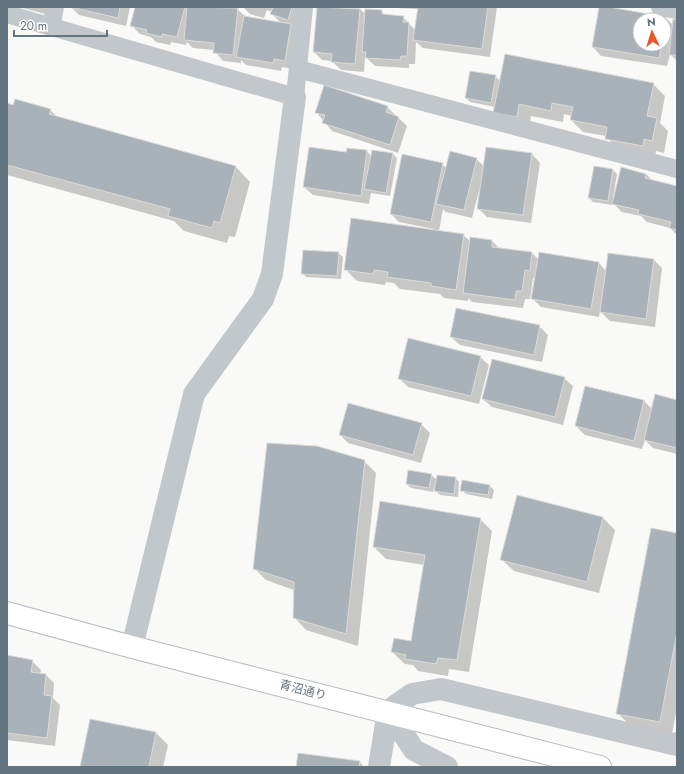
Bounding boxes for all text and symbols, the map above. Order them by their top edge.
scale bar [14,12,107,38]
north arrow [632,12,672,52]
text: N [646,14,656,30]
text: 20 m [20,17,47,35]
street label: 青沼通り [278,675,328,705]

